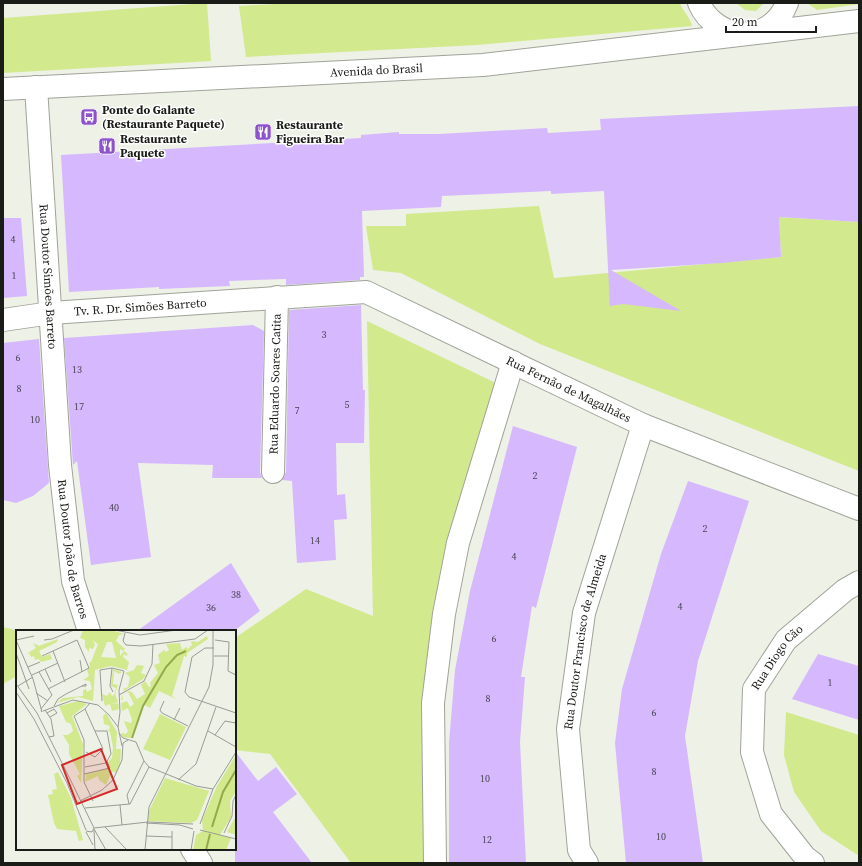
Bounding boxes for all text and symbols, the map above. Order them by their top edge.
scale bar [726,8,816,34]
text: 20 m [732,14,758,30]
street label: Avenida do Brasil [330,60,424,81]
place label: Ponte do Galante (Restaurante Paquete) [102,102,225,132]
bus stop icon: Ponte do Galante (Restaurante Paquete) [79,107,99,127]
place label: Restaurante Figueira Bar [276,117,345,147]
restaurant icon: Restaurante Figueira Bar [253,122,273,142]
place label: Restaurante Paquete [120,131,187,161]
restaurant icon: Restaurante Paquete [97,136,117,156]
street label: Rua Doutor Simões Barreto [35,203,61,350]
house number: 4 [11,233,16,246]
house number: 1 [12,269,17,282]
street label: Tv. R. Dr. Simões Barreto [73,295,208,319]
street label: Rua Eduardo Soares Catita [265,313,285,455]
house number: 3 [322,328,327,341]
house number: 6 [16,351,21,364]
street label: Rua Fernão de Magalhães [504,352,634,426]
house number: 13 [72,363,82,376]
house number: 8 [17,382,22,395]
house number: 5 [345,398,350,411]
house number: 17 [74,400,84,413]
house number: 7 [295,404,300,417]
house number: 10 [30,413,40,426]
house number: 2 [533,469,538,482]
street label: Rua Doutor João de Barros [54,478,93,621]
house number: 40 [109,501,119,514]
house number: 2 [703,522,708,535]
house number: 14 [310,534,320,547]
house number: 4 [512,550,517,563]
street label: Rua Doutor Francisco de Almeida [560,551,610,731]
house number: 38 [231,588,241,601]
house number: 4 [678,600,683,613]
house number: 36 [206,601,216,614]
street label: Rua Diogo Cão [747,621,807,693]
inset map [16,630,236,850]
house number: 6 [492,632,497,645]
house number: 1 [828,676,833,689]
house number: 8 [486,692,491,705]
house number: 6 [652,706,657,719]
house number: 8 [652,765,657,778]
house number: 10 [480,772,490,785]
house number: 10 [656,830,666,843]
house number: 12 [482,833,492,846]

